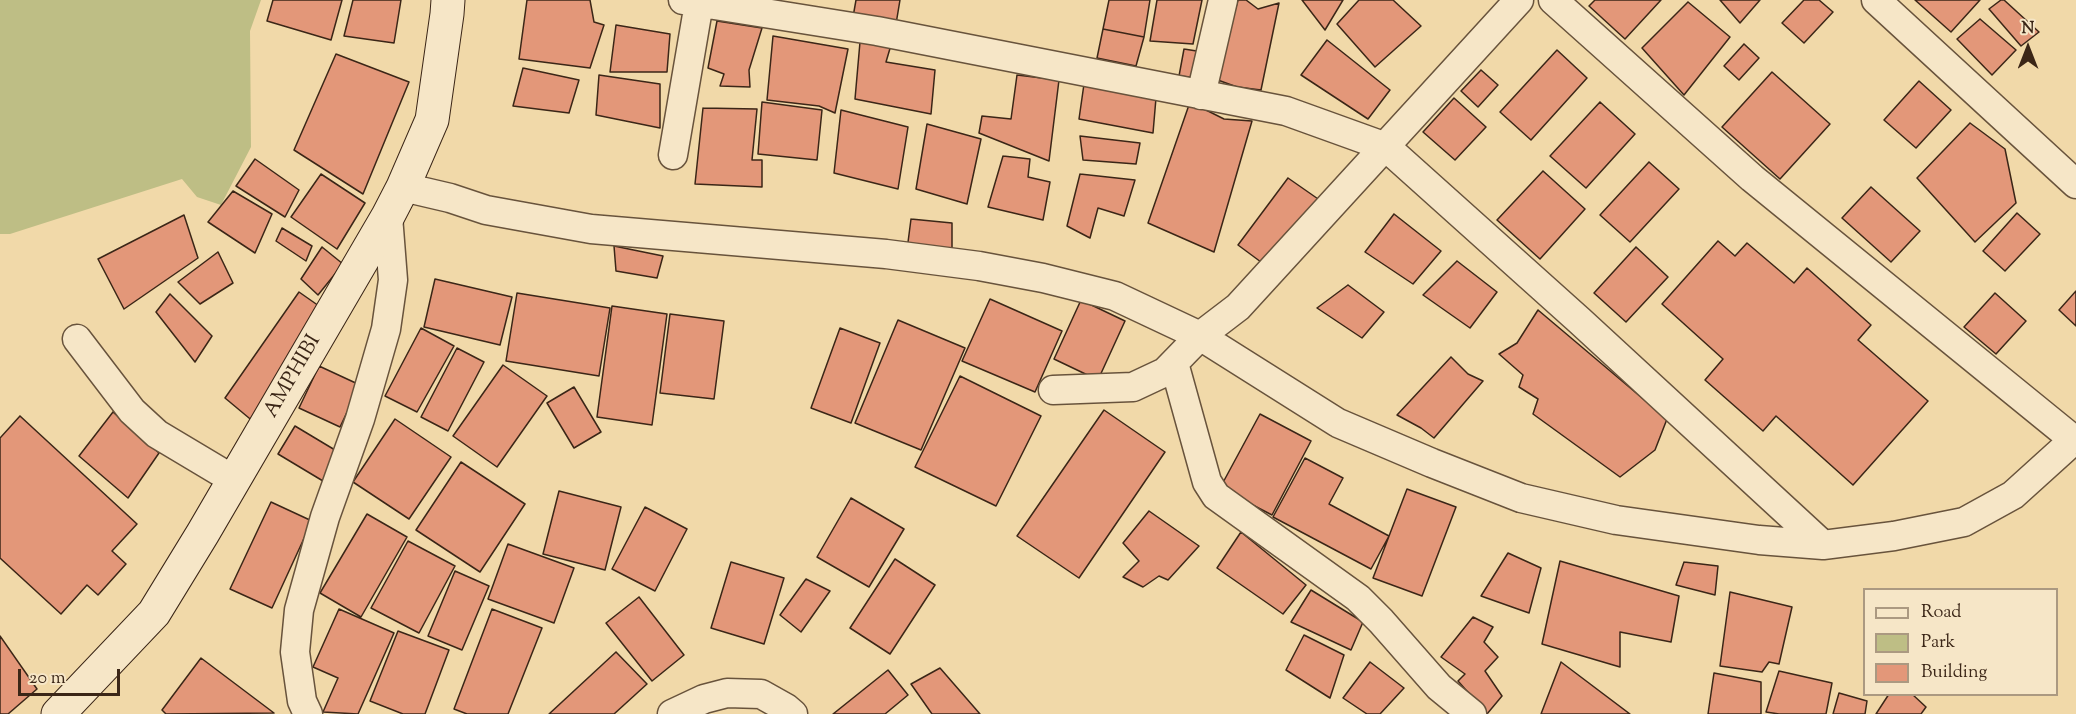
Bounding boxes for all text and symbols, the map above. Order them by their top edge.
north arrow [1998,18,2058,78]
text: N [2022,18,2034,41]
street label: AMPHIBI [260,331,328,423]
legend [1863,588,2058,696]
text: Road [1921,600,1961,626]
text: Park [1921,630,1955,656]
scale bar [21,657,123,695]
text: Building [1921,660,1987,686]
text: 20 m [29,666,66,692]

